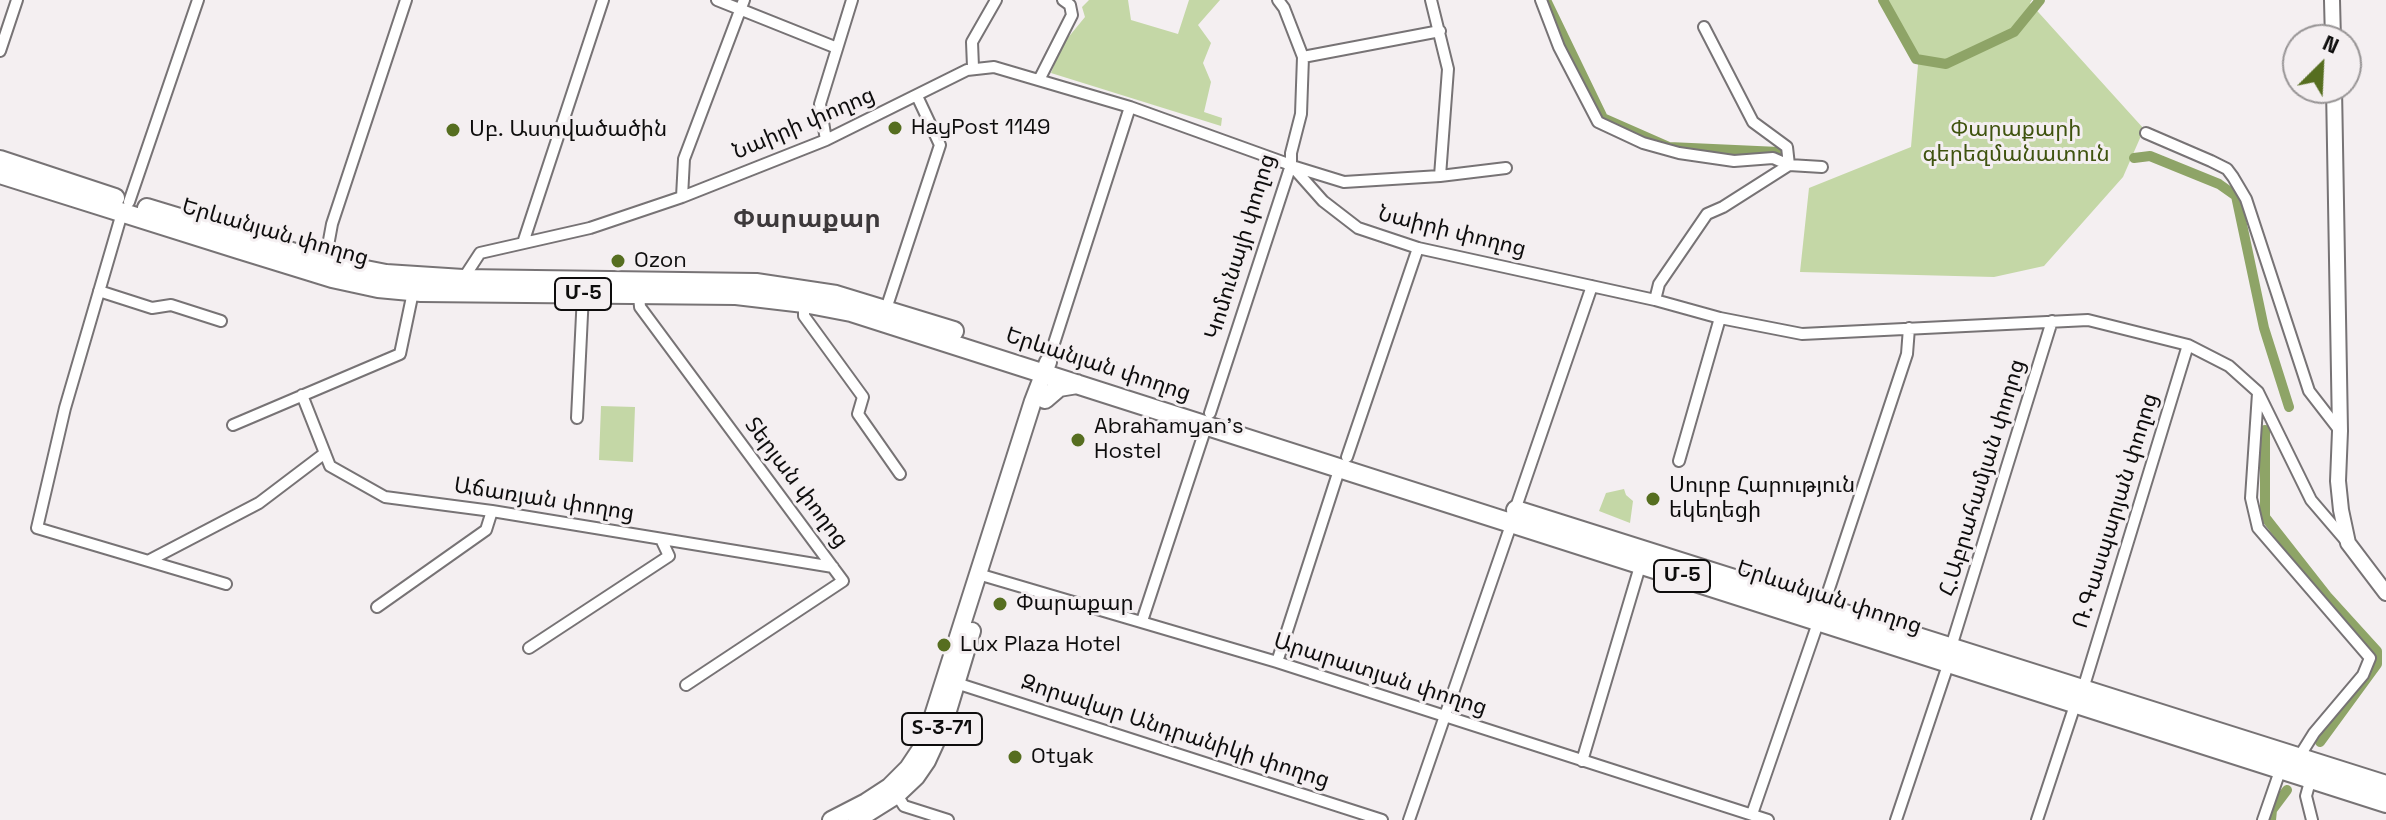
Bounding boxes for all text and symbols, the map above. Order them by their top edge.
north arrow [2282,24,2362,104]
text: N [2319,28,2343,60]
street label: Նաիրի փողոց [729,82,879,166]
place label: HayPost 1149 [911,115,1050,141]
place label: Սբ. Աստվածածին [469,117,667,143]
park label: Փարաքարի գերեզմանատուն [1922,117,2110,168]
marker: HayPost 1149 [886,119,904,137]
marker: Սբ. Աստվածածին [444,121,462,139]
street label: Կոմունայի փողոց [1200,151,1282,343]
street label: Երևանյան փողոց [179,194,371,272]
street label: Նաիրի փողոց [1375,201,1529,263]
district label: Փարաքար [733,204,881,236]
place label: Ozon [634,248,687,274]
marker: Ozon [609,252,627,270]
road number: Մ-5 [555,278,611,310]
street label: Երևանյան փողոց [1002,323,1194,407]
street label: Հ.Աբրահամյան փողոց [1934,356,2032,600]
street label: Ռ.Գասպարյան փողոց [2068,390,2164,632]
street label: Տերյան փողոց [738,413,854,553]
place label: Abrahamyan's Hostel [1094,414,1243,466]
marker: Abrahamyan's Hostel [1069,431,1087,449]
street label: Աճառյան փողոց [452,473,636,527]
place label: Սուրբ Հարություն եկեղեցի [1669,473,1855,524]
marker: Սուրբ Հարություն եկեղեցի [1644,490,1662,508]
street label: Երևանյան փողոց [1733,556,1925,640]
road number: Մ-5 [1654,560,1710,592]
place label: Փարաքար [1016,591,1134,617]
marker: Փարաքար [991,595,1009,613]
street label: Արարատյան փողոց [1270,628,1490,722]
place label: Lux Plaza Hotel [960,632,1121,658]
marker: Lux Plaza Hotel [935,636,953,654]
street label: Զորավար Անդրանիկի փողոց [1017,670,1333,794]
road number: Տ-3-71 [902,713,982,745]
place label: Otyak [1031,744,1094,770]
marker: Otyak [1006,748,1024,766]

